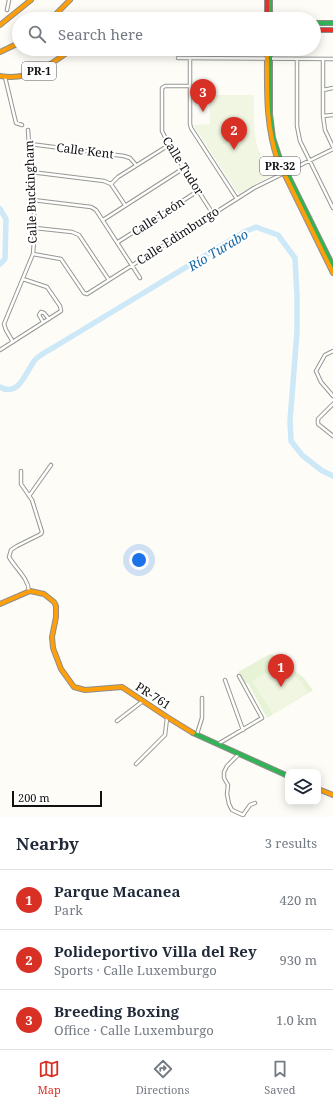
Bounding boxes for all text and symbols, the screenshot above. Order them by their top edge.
search box [12,12,321,56]
icon: search [26,23,48,45]
text: Search here [58,24,143,44]
road number: PR-1 [22,62,56,80]
pin: 3 [190,79,216,112]
pin: 2 [221,117,247,150]
street label: Calle Tudor [159,133,208,199]
street label: Calle Kent [55,139,115,162]
street label: Calle Buckingham [20,140,41,244]
road number: PR-32 [260,157,300,175]
street label: Calle León [128,193,188,240]
street label: Calle Edimburgo [133,203,222,269]
water label: Río Turabo [184,225,251,276]
your location [129,550,149,570]
pin: 1 [268,654,294,687]
street label: PR-761 [132,678,174,713]
map controls [285,769,321,805]
button: layers [285,769,321,805]
scale bar [12,789,102,808]
text: 200 m [18,790,50,805]
text: Nearby [16,832,79,855]
text: 3 results [265,834,317,852]
text: Parque Macanea [54,881,180,901]
text: 1 [25,891,33,909]
text: 420 m [280,891,317,909]
text: Park [54,901,83,919]
text: Polideportivo Villa del Rey [54,941,257,961]
text: 2 [25,951,33,969]
text: 930 m [280,951,317,969]
text: Sports · Calle Luxemburgo [54,961,217,979]
text: Breeding Boxing [54,1001,179,1021]
text: 3 [25,1011,33,1029]
text: 1.0 km [276,1011,317,1029]
text: Office · Calle Luxemburgo [54,1021,214,1039]
tab: Map [37,1058,61,1097]
tab: Directions [136,1058,189,1097]
tab: Saved [264,1058,296,1097]

